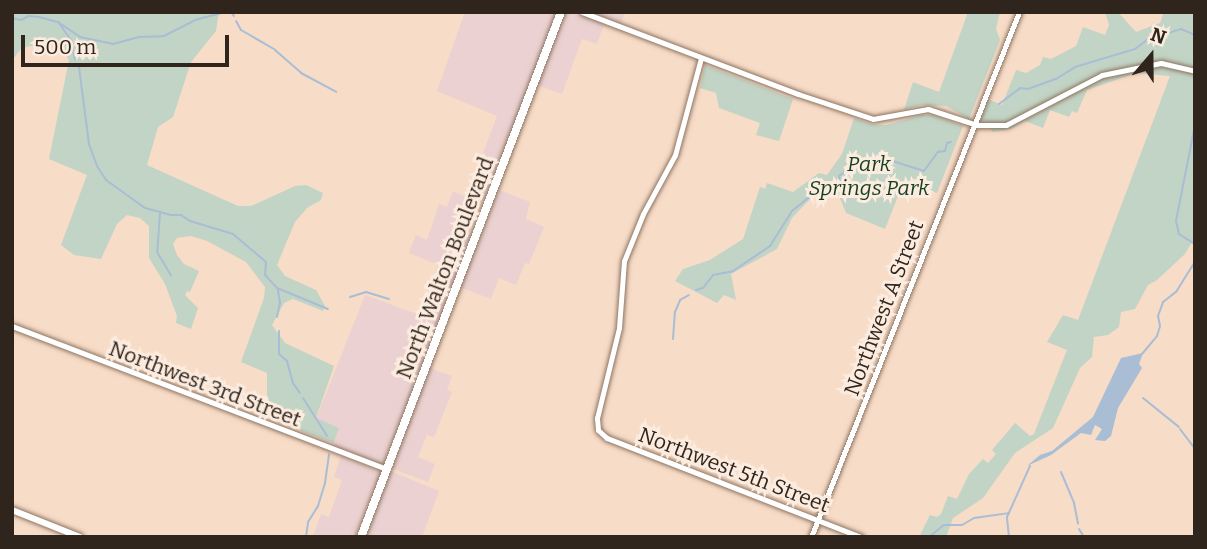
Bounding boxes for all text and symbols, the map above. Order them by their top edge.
scale bar [24,21,233,65]
north arrow [1116,21,1186,91]
text: N [1148,22,1169,49]
text: 500 m [34,34,96,60]
park label: Park Springs Park [808,151,930,201]
street label: North Walton Boulevard [391,154,499,382]
street label: Northwest A Street [839,217,929,399]
street label: Northwest 3rd Street [105,336,305,432]
street label: Northwest 5th Street [635,422,833,518]

